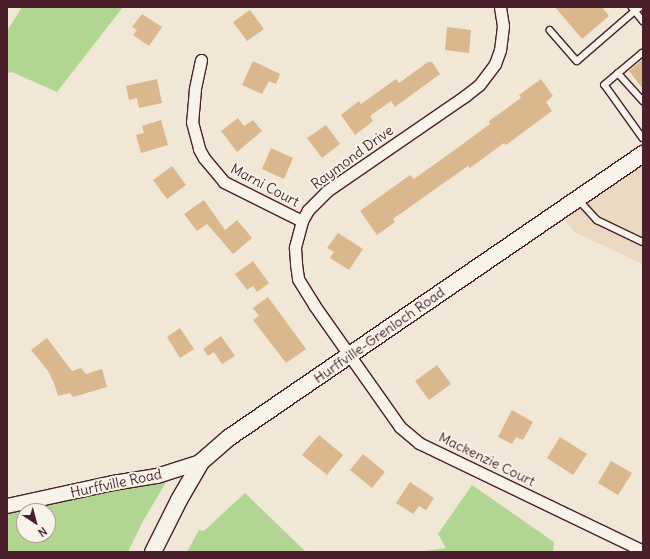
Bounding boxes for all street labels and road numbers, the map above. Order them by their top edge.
street label: Raymond Drive [308,122,396,192]
street label: Marni Court [228,160,302,210]
street label: Hurffville-Grenloch Road [310,283,448,387]
street label: Mackenzie Court [436,428,538,490]
street label: Hurffville Road [69,465,163,501]

